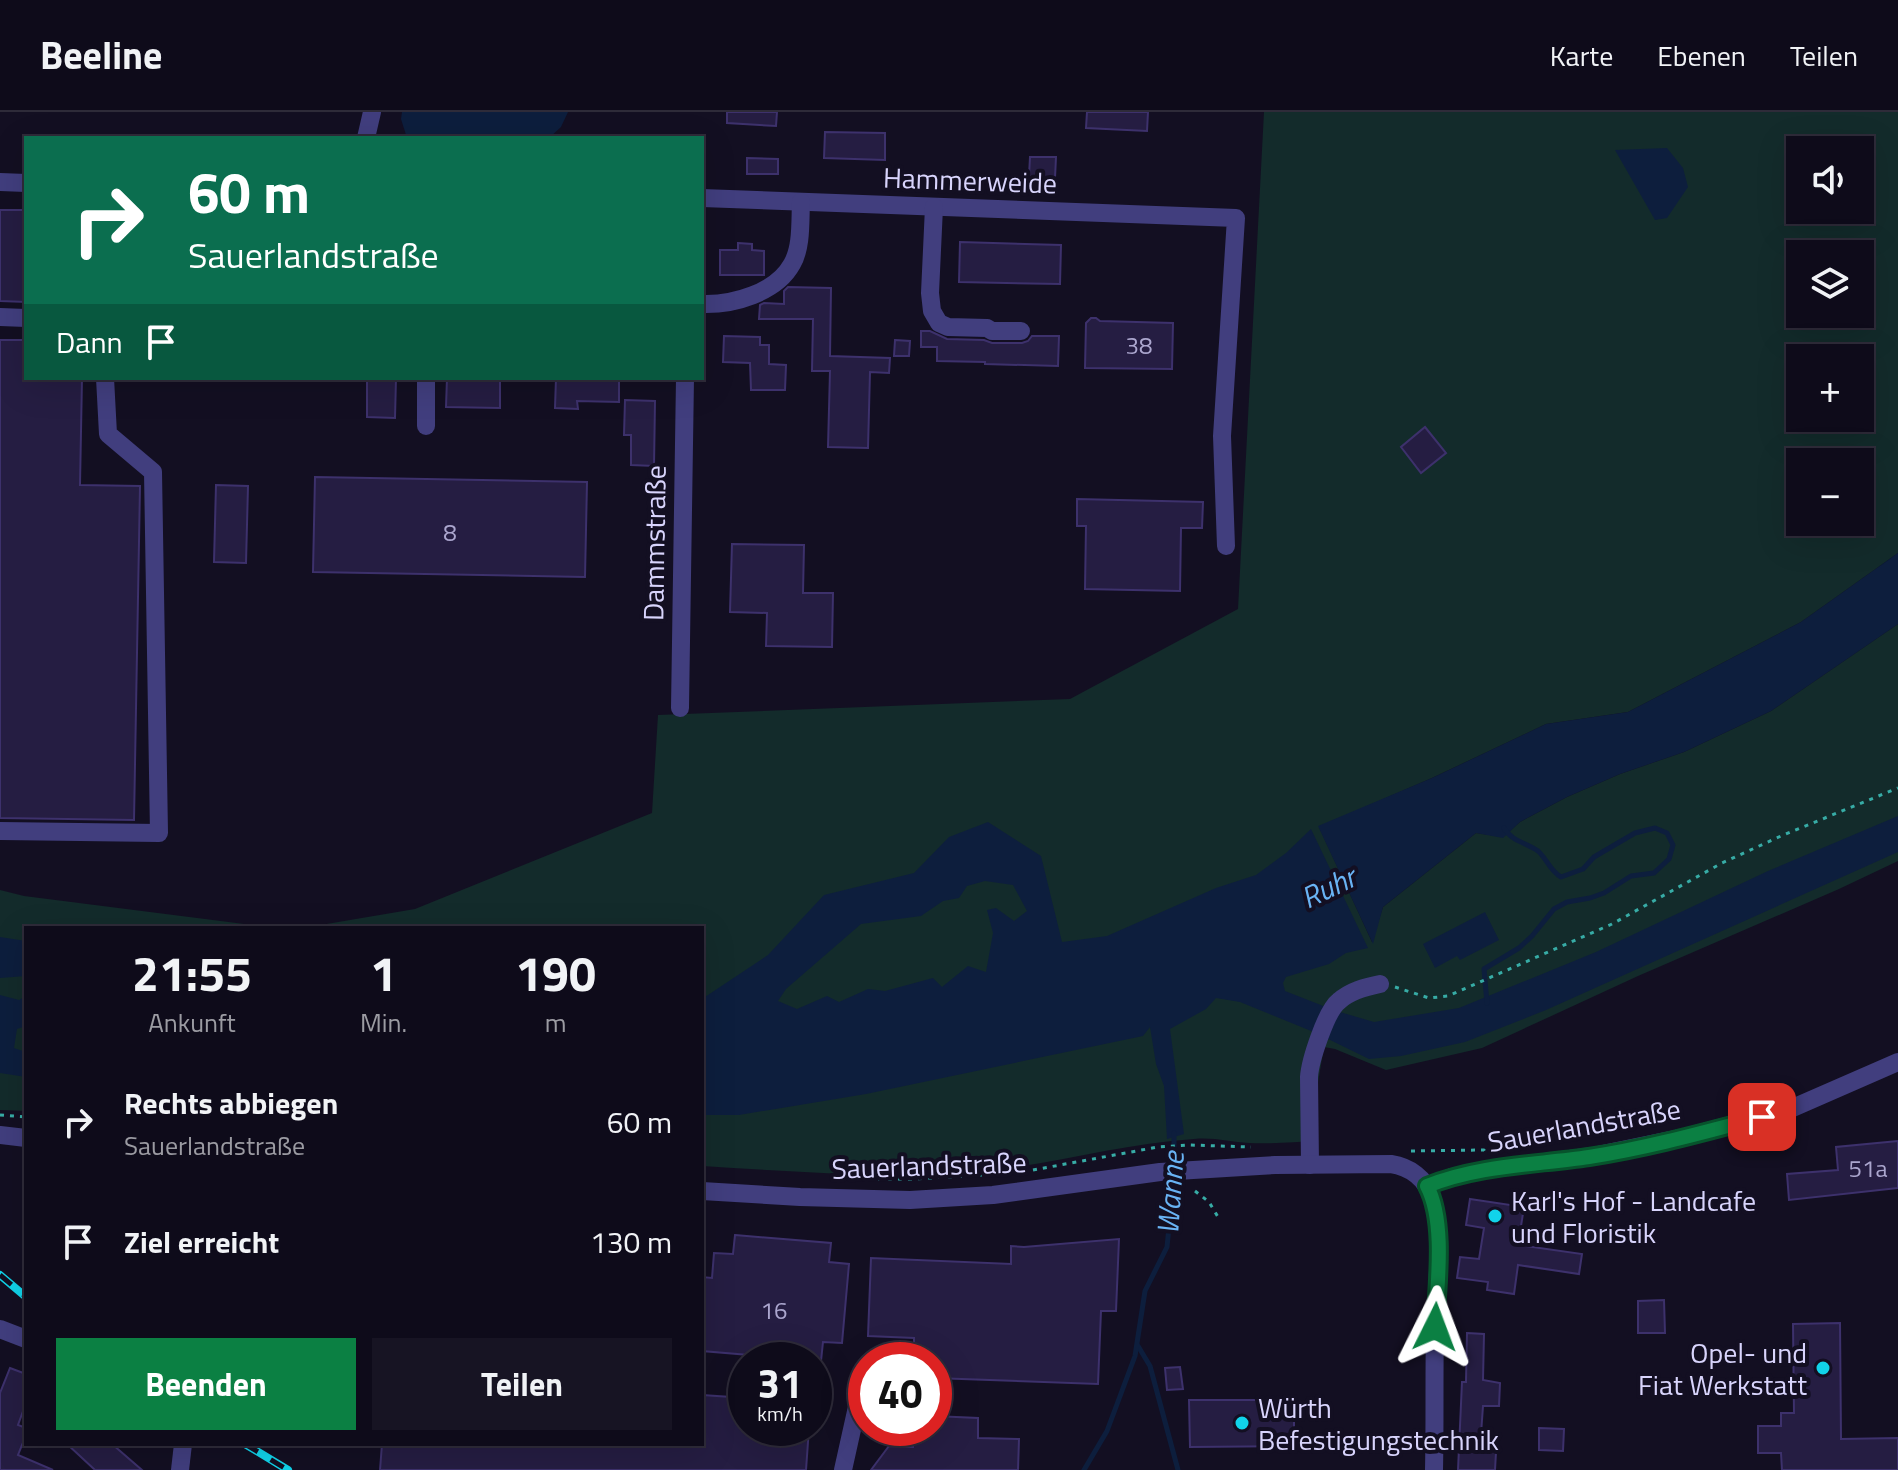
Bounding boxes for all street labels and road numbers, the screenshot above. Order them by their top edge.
street label: Hammerweide [882,155,1058,205]
street label: Dammstraße [631,465,677,621]
street label: Sauerlandstraße [1484,1087,1684,1163]
street label: Sauerlandstraße [831,1140,1027,1190]

